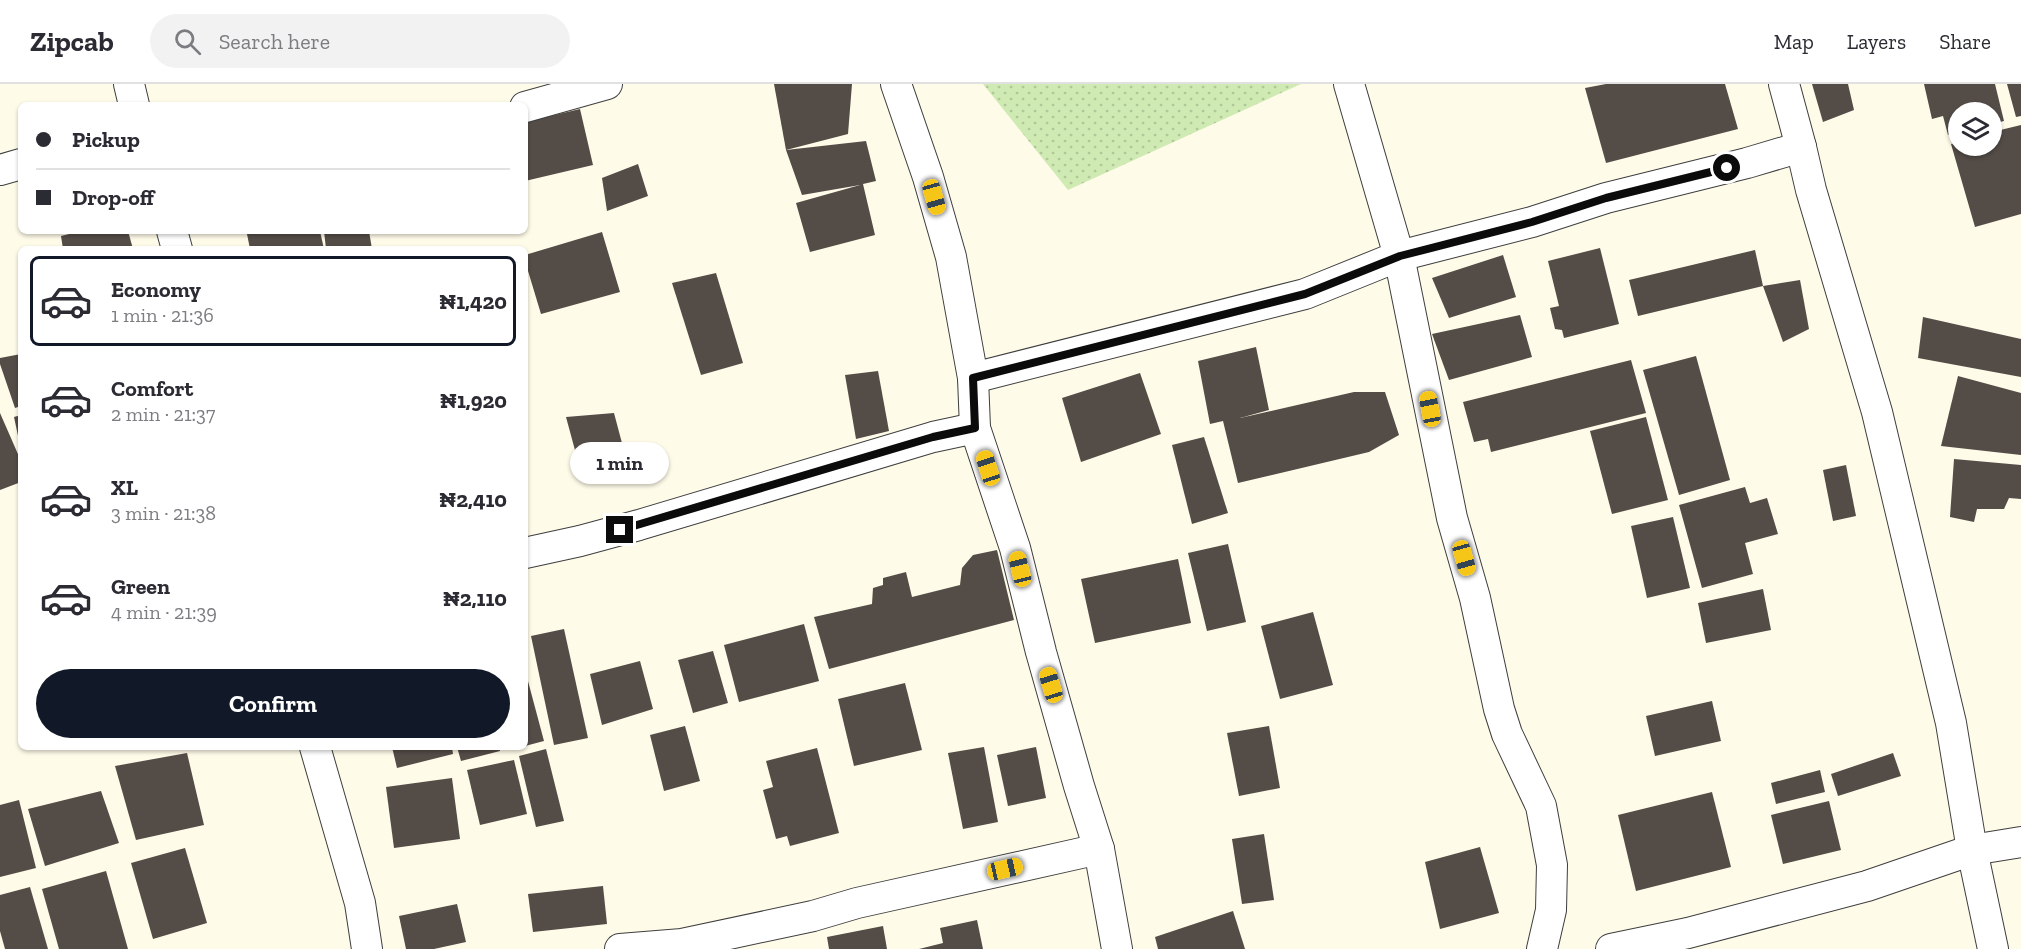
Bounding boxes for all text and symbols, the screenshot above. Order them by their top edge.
search box [150,14,570,68]
text: Zipcab [30,25,114,58]
icon: search [171,25,204,58]
text: Search here [219,28,330,55]
text: Map [1774,29,1814,54]
text: Layers [1847,29,1906,54]
text: Share [1939,29,1991,54]
map controls [1948,102,2002,156]
button: layers [1948,102,2002,156]
text: Pickup [72,126,140,153]
route start [1713,154,1740,181]
car [920,177,948,217]
text: Drop-off [72,184,154,211]
icon: car [39,274,93,328]
text: Economy [111,276,201,303]
text: ₦1,420 [439,288,507,315]
text: 1 min · 21:36 [111,303,214,327]
icon: car [39,373,93,427]
text: Comfort [111,375,193,402]
text: ₦1,920 [440,387,507,414]
car [1418,390,1442,428]
text: 2 min · 21:37 [111,402,215,426]
callout: 1 min [570,443,670,485]
car [974,448,1002,488]
text: 1 min [596,451,643,475]
icon: car [39,472,93,526]
text: XL [111,474,138,501]
text: ₦2,410 [439,486,507,513]
text: 3 min · 21:38 [111,501,216,525]
route end [606,516,633,543]
car [1450,538,1478,578]
car [1007,549,1033,589]
icon: car [39,571,93,625]
text: Green [111,573,170,600]
text: ₦2,110 [443,585,507,612]
text: 4 min · 21:39 [111,600,217,624]
car [1037,665,1065,705]
button: Confirm [36,669,510,738]
car [985,856,1025,882]

